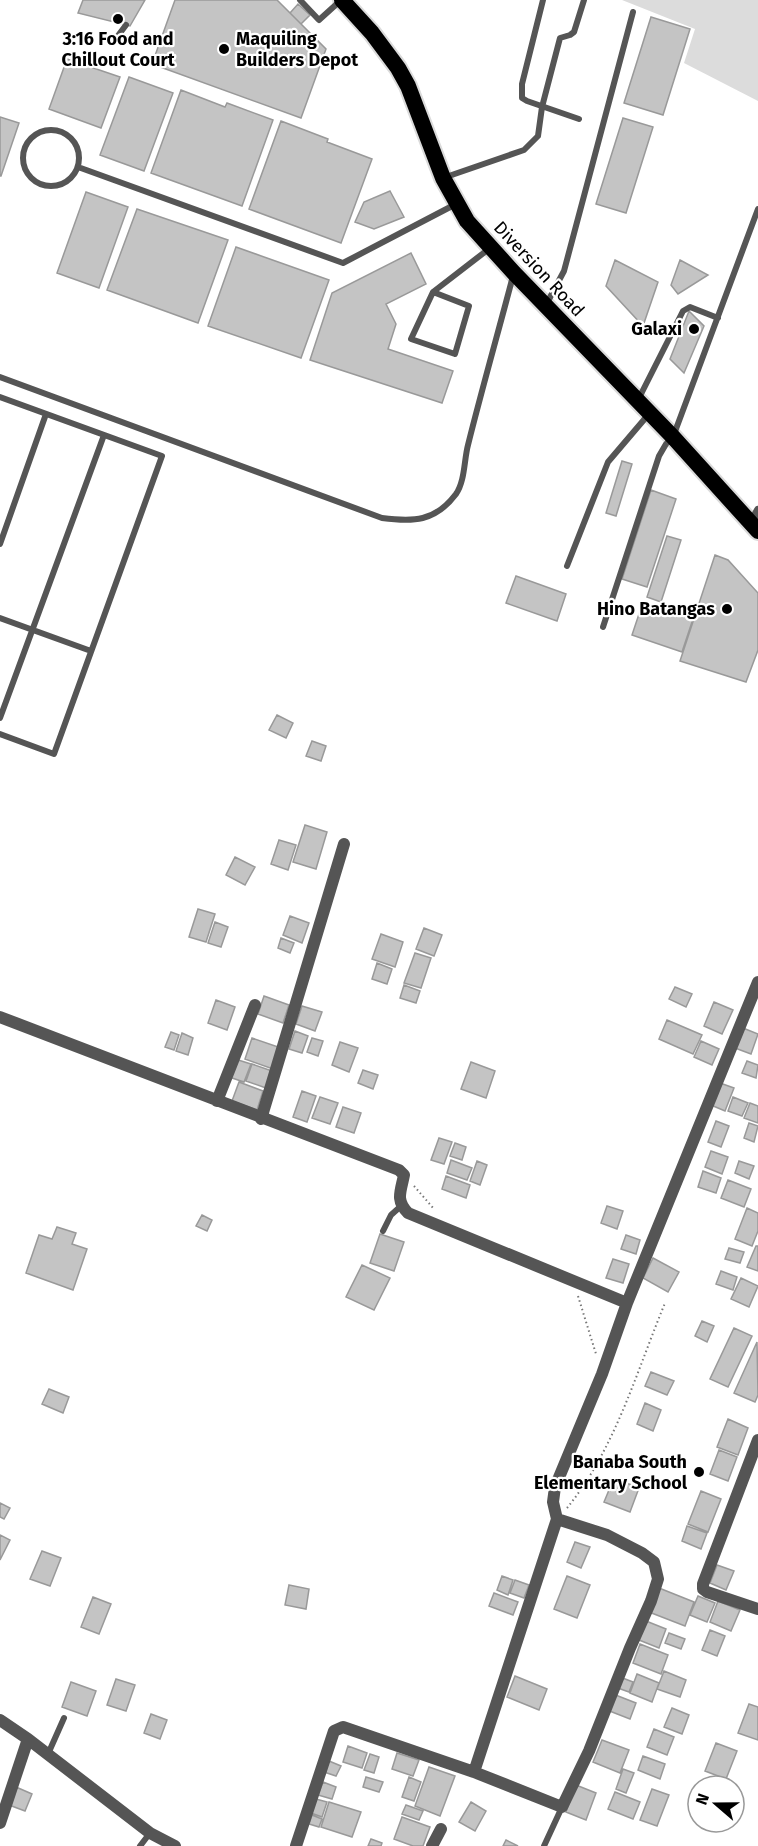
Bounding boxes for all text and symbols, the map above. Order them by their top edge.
marker: 3:16 Food and Chillout Court [111,12,125,26]
place label: 3:16 Food and Chillout Court [61,28,176,71]
place label: Maquiling Builders Depot [236,28,359,71]
marker: Maquiling Builders Depot [217,42,231,56]
street label: Diversion Road [489,217,589,321]
place label: Galaxi [631,318,682,340]
marker: Galaxi [687,322,701,336]
place label: Hino Batangas [597,598,715,620]
marker: Hino Batangas [720,602,734,616]
place label: Banaba South Elementary School [534,1451,688,1494]
marker: Banaba South Elementary School [692,1465,706,1479]
north arrow [686,1774,746,1834]
text: N [692,1791,713,1807]

